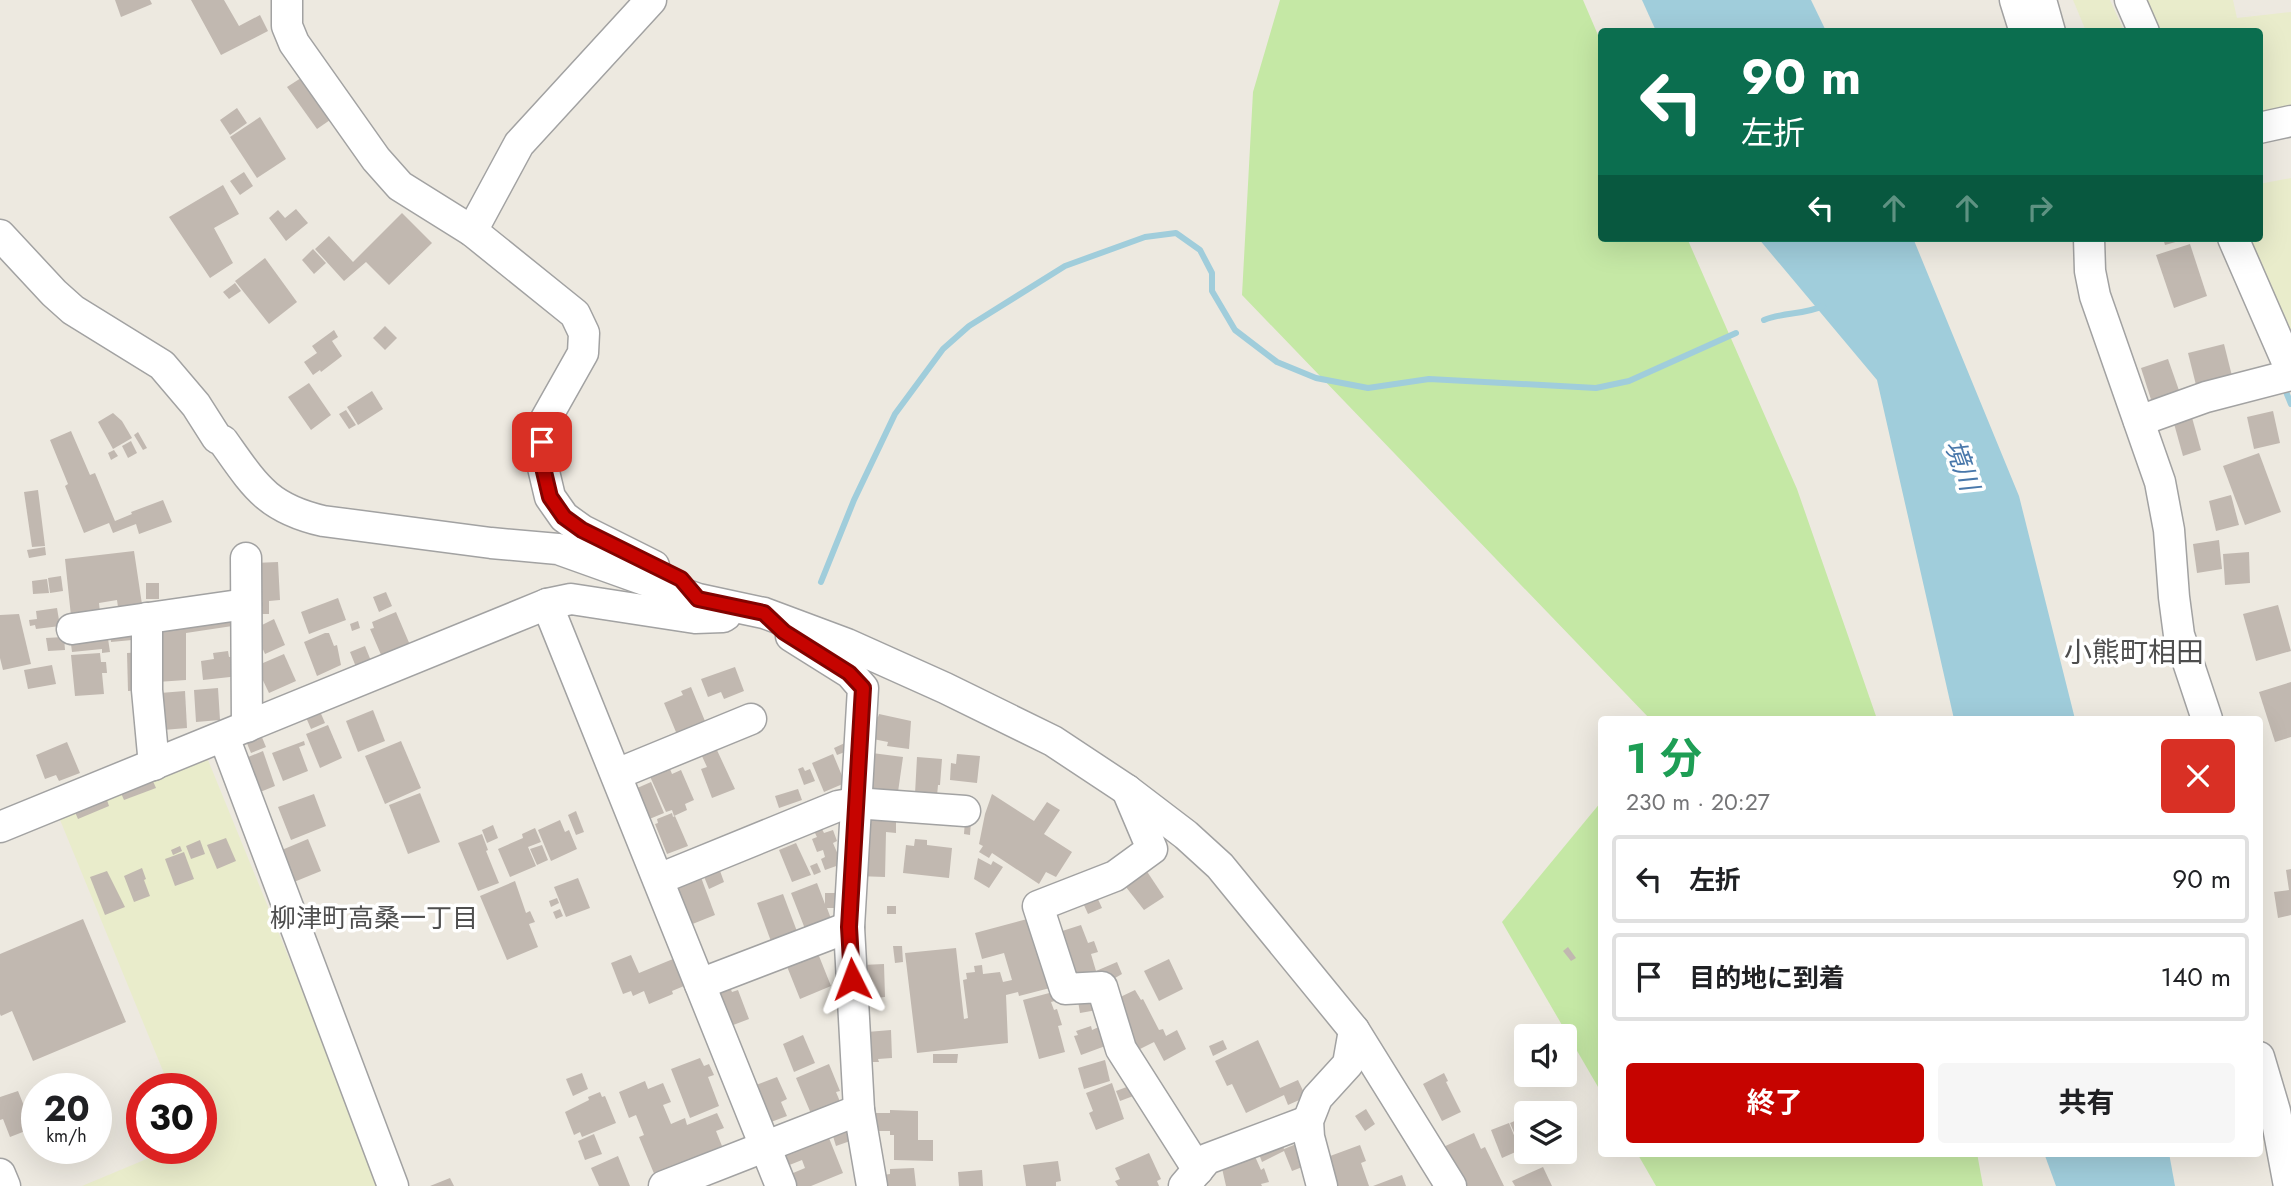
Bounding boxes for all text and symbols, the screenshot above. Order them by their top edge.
text: 90 m [1741,42,1861,112]
icon: left [1626,56,1717,147]
text: 左折 [1741,110,1805,156]
icon: left [1802,189,1840,227]
icon: ahead [1875,189,1913,227]
icon: ahead [1948,189,1986,227]
icon: right [2021,189,2059,227]
pin [512,412,572,472]
icon: arrive [523,423,561,461]
water label: 境川 [1935,434,1990,499]
district label: 小熊町相田 [2064,632,2204,673]
text: 1 分 [1626,728,1702,789]
button: close [2161,739,2235,813]
text: 230 m · 20:27 [1626,785,1770,819]
icon: left [1630,860,1668,898]
text: 90 m [2172,860,2231,898]
text: 左折 [1689,861,1741,899]
district label: 柳津町高桑一丁目 [270,899,478,937]
position arrow [815,942,889,1016]
icon: arrive [1630,958,1668,996]
text: 140 m [2160,958,2231,996]
text: 目的地に到着 [1689,959,1845,997]
map controls [1514,1024,1577,1164]
button: sound [1514,1024,1577,1087]
button: 終了 [1626,1063,1924,1143]
button: 共有 [1938,1063,2235,1143]
speed limit sign: 30 [126,1073,217,1164]
text: 20 [43,1084,90,1134]
button: layers [1514,1101,1577,1164]
text: km/h [46,1123,87,1149]

